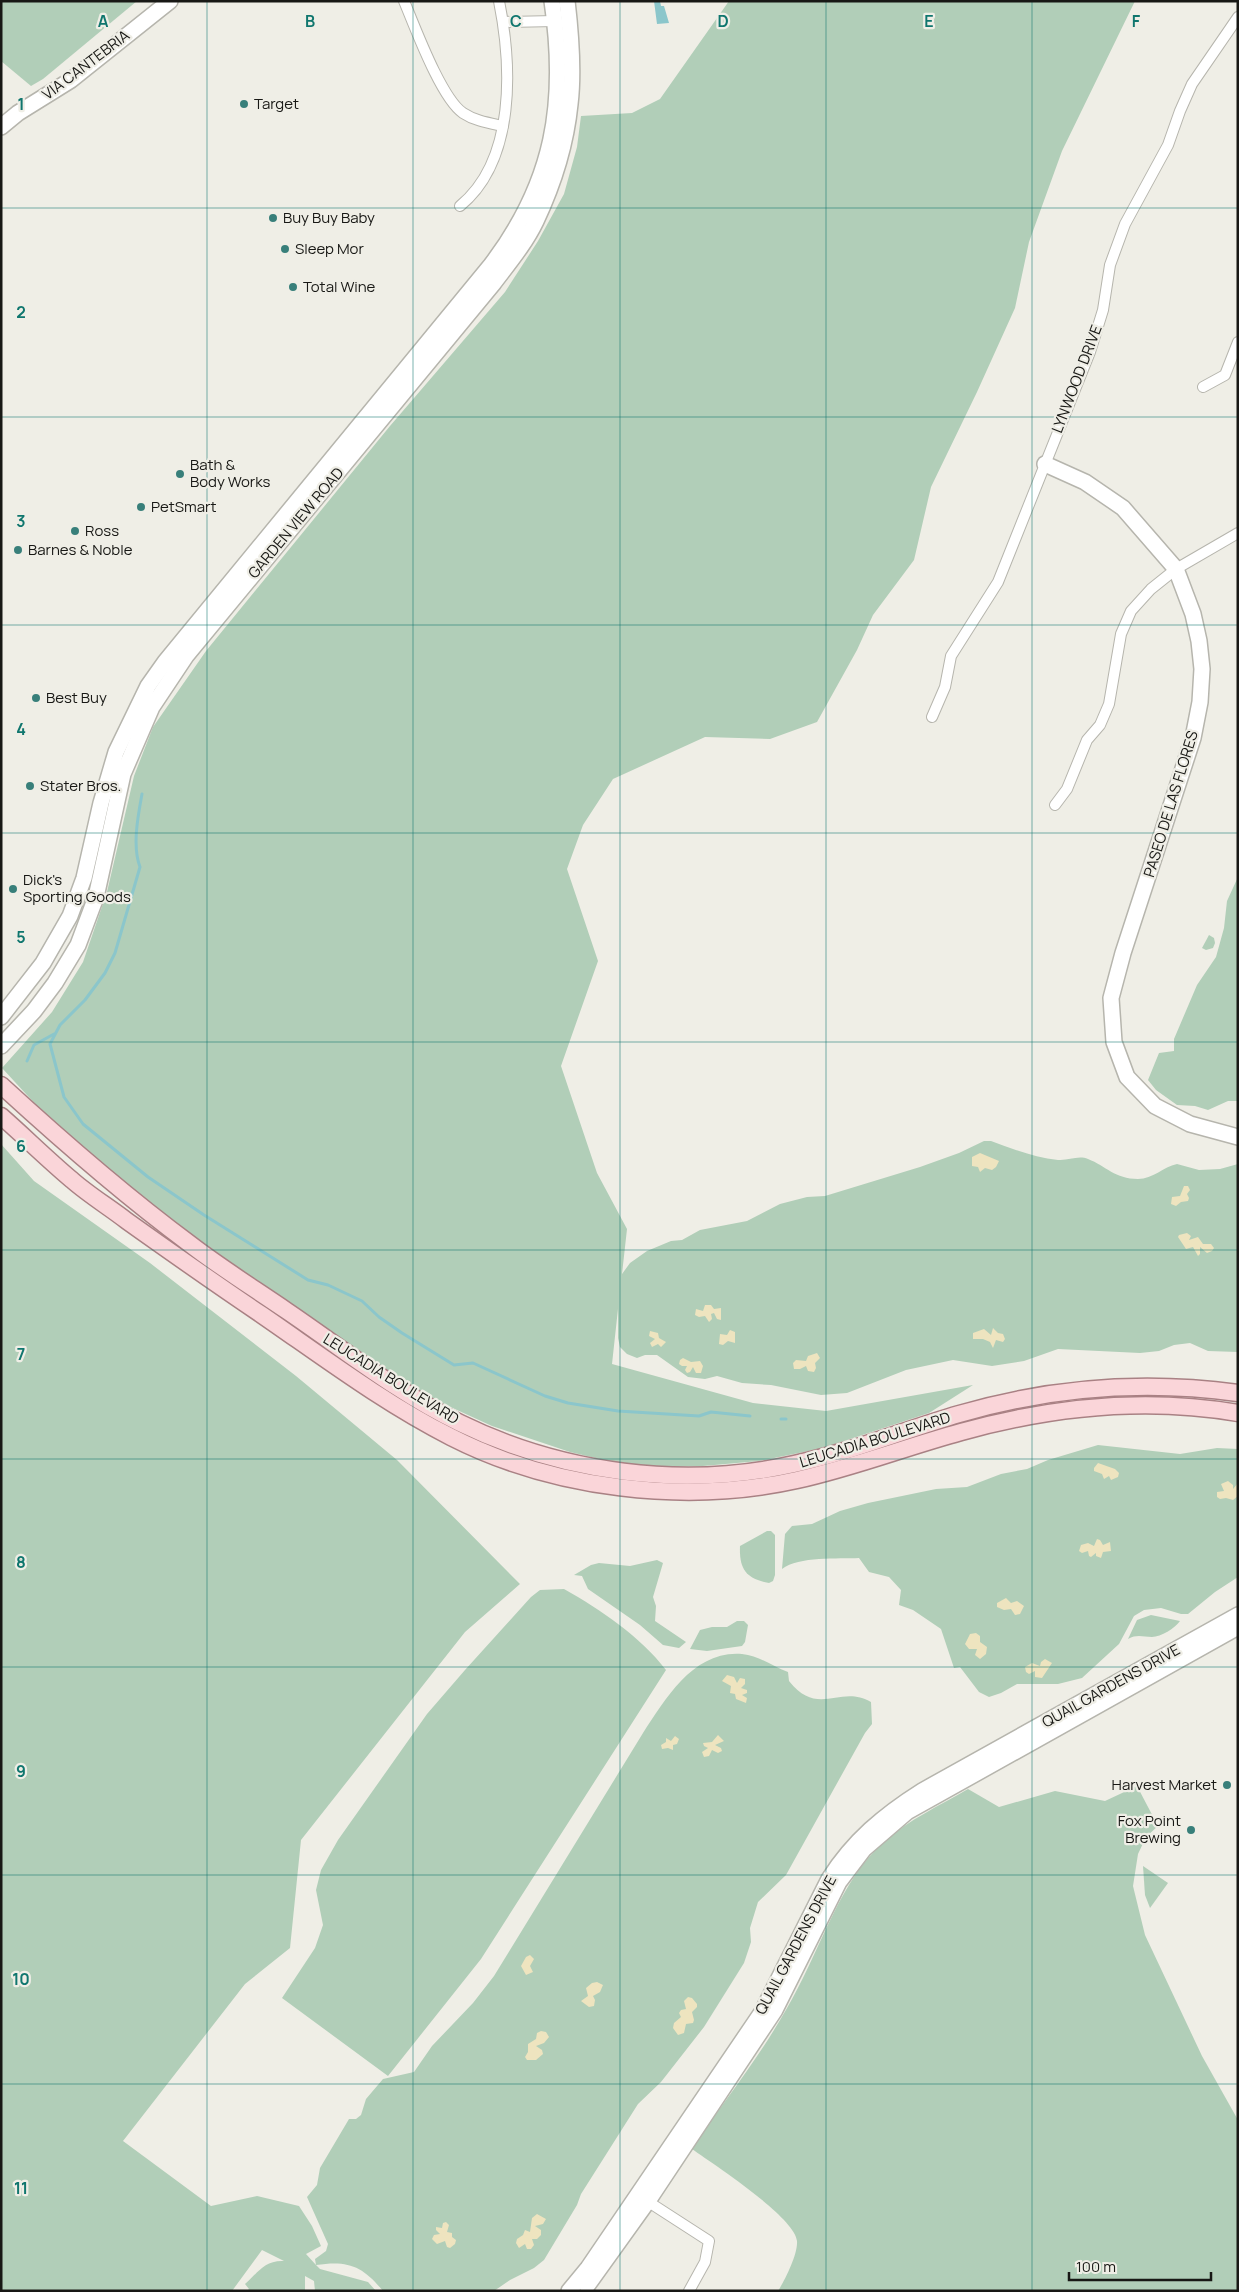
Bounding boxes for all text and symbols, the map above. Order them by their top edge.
text: A [98,10,109,32]
text: B [305,10,315,32]
text: C [510,10,522,32]
text: D [717,10,729,32]
text: E [924,10,934,32]
text: F [1132,10,1141,32]
street label: VIA CANTEBRIA [38,24,134,104]
text: 1 [17,93,25,115]
place label: Target [254,93,299,114]
marker: Target [238,98,250,110]
place label: Buy Buy Baby [283,207,375,228]
marker: Buy Buy Baby [267,212,279,224]
place label: Sleep Mor [295,238,364,259]
marker: Sleep Mor [279,243,291,255]
place label: Total Wine [303,276,376,297]
marker: Total Wine [287,281,299,293]
text: 2 [16,301,26,323]
street label: LYNWOOD DRIVE [1046,322,1107,436]
place label: Bath & Body Works [190,454,271,492]
street label: GARDEN VIEW ROAD [243,463,348,583]
marker: Bath & Body Works [174,468,186,480]
place label: PetSmart [151,496,217,517]
marker: PetSmart [135,501,147,513]
text: 3 [16,510,26,532]
place label: Ross [85,520,119,541]
marker: Ross [69,525,81,537]
place label: Barnes & Noble [28,539,133,560]
marker: Barnes & Noble [12,544,24,556]
place label: Best Buy [46,687,107,708]
marker: Best Buy [30,692,42,704]
text: 4 [16,718,26,740]
street label: PASEO DE LAS FLORES [1138,728,1203,880]
place label: Stater Bros. [40,775,121,796]
marker: Stater Bros. [24,780,36,792]
place label: Dick's Sporting Goods [23,869,131,907]
marker: Dick's Sporting Goods [7,883,19,895]
text: 5 [16,926,26,948]
text: 6 [16,1135,26,1157]
street label: LEUCADIA BOULEVARD [319,1328,463,1429]
text: 7 [17,1343,25,1365]
street label: LEUCADIA BOULEVARD [797,1407,953,1472]
text: 8 [16,1551,26,1573]
street label: QUAIL GARDENS DRIVE [1038,1639,1184,1732]
text: 9 [16,1760,26,1782]
place label: Harvest Market [1112,1774,1217,1795]
marker: Harvest Market [1221,1779,1233,1791]
place label: Fox Point Brewing [1118,1810,1181,1848]
marker: Fox Point Brewing [1185,1824,1197,1836]
street label: QUAIL GARDENS DRIVE [750,1871,841,2018]
text: 10 [12,1968,30,1990]
text: 11 [14,2177,28,2199]
scale bar [1069,2250,1212,2282]
text: 100 m [1076,2256,1116,2277]

